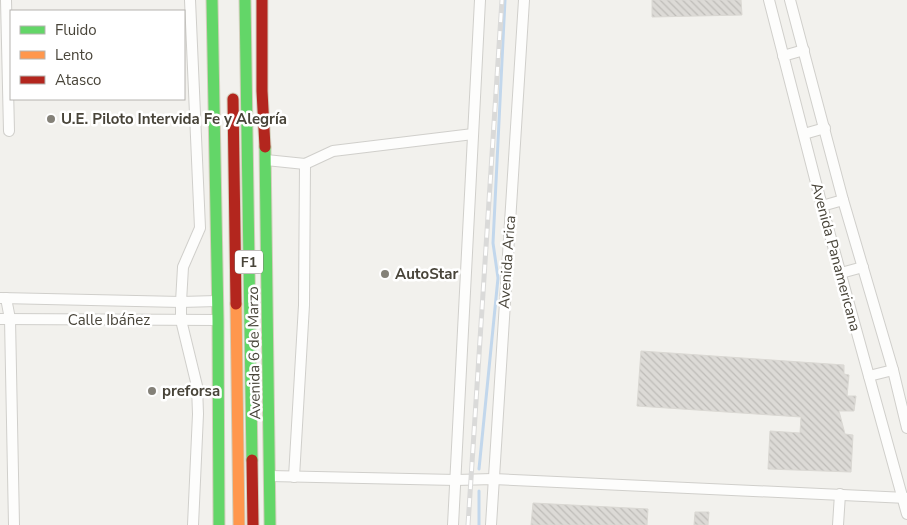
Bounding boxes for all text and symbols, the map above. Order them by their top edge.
legend [10,10,185,100]
text: Fluido [55,20,97,40]
text: Lento [55,45,93,65]
text: Atasco [55,70,101,90]
place label: U.E. Piloto Intervida Fe y Alegría [61,109,287,129]
marker: U.E. Piloto Intervida Fe y Alegría [45,113,57,125]
street label: Avenida Panamericana [807,180,865,334]
street label: Avenida Arica [494,215,520,309]
road number: F1 [235,250,263,274]
place label: AutoStar [395,264,459,284]
marker: AutoStar [379,268,391,280]
street label: Avenida 6 de Marzo [243,286,265,420]
street label: Calle Ibáñez [68,310,150,330]
place label: preforsa [162,381,220,401]
marker: preforsa [146,385,158,397]

